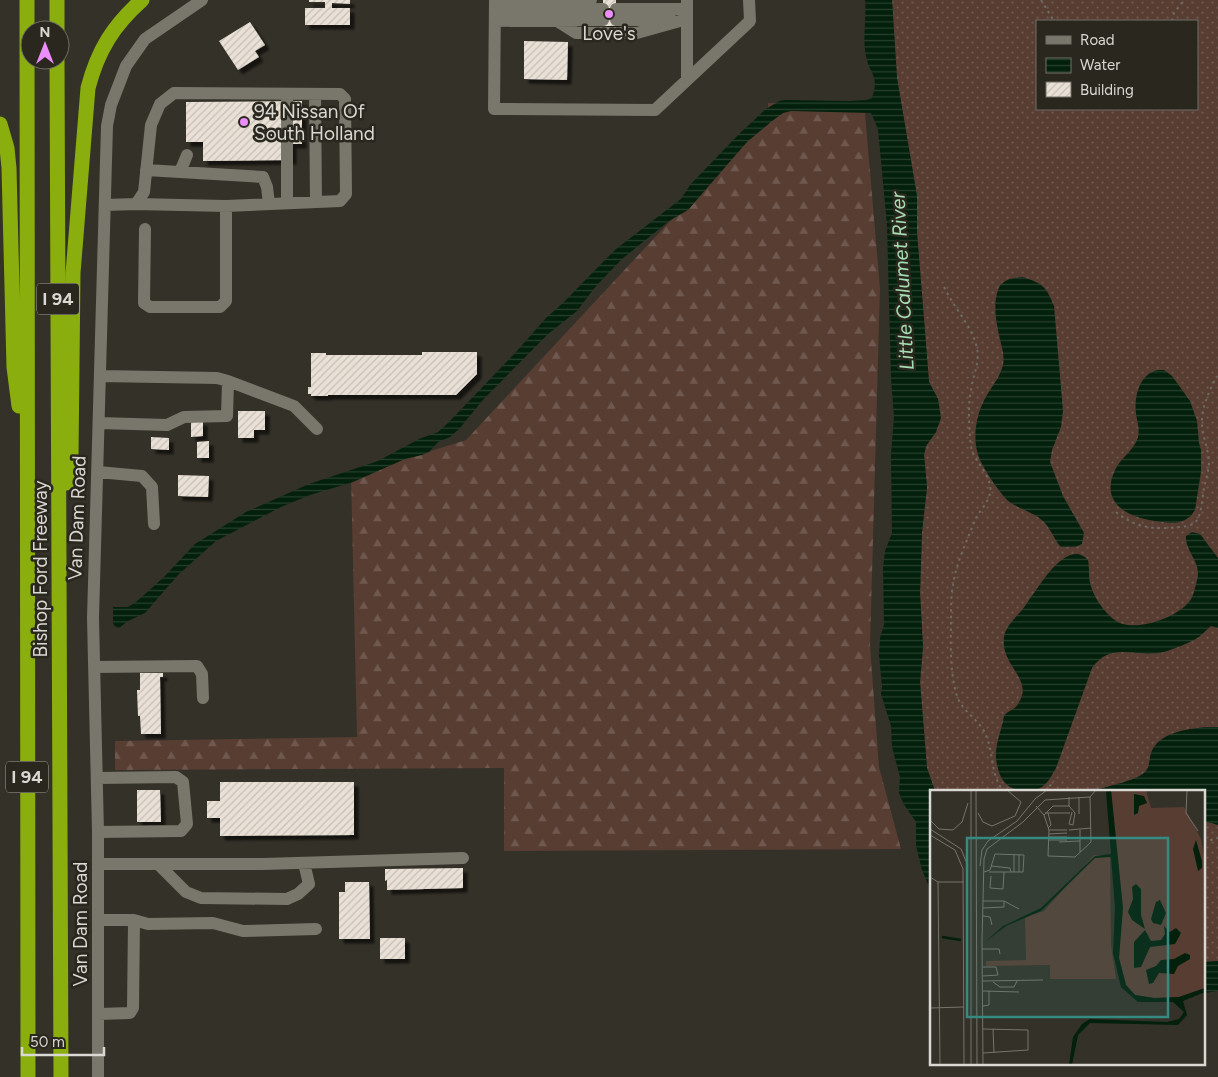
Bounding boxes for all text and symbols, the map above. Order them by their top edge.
marker: Love's [603,8,615,20]
north arrow [20,20,70,70]
legend [1036,20,1198,110]
place label: Love's [582,22,636,45]
text: N [40,24,50,41]
text: Road [1080,31,1115,49]
text: Water [1080,56,1120,74]
text: Building [1080,81,1134,99]
place label: 94 Nissan Of South Holland [254,100,375,145]
marker: 94 Nissan Of South Holland [238,116,250,128]
water label: Little Calumet River [885,190,919,371]
road number: I 94 [37,284,79,314]
street label: Van Dam Road [63,455,91,581]
street label: Bishop Ford Freeway [29,480,52,658]
road number: I 94 [6,762,48,792]
inset map [930,790,1206,1064]
street label: Van Dam Road [69,862,92,986]
scale bar [22,1024,105,1056]
text: 50 m [30,1033,65,1051]

